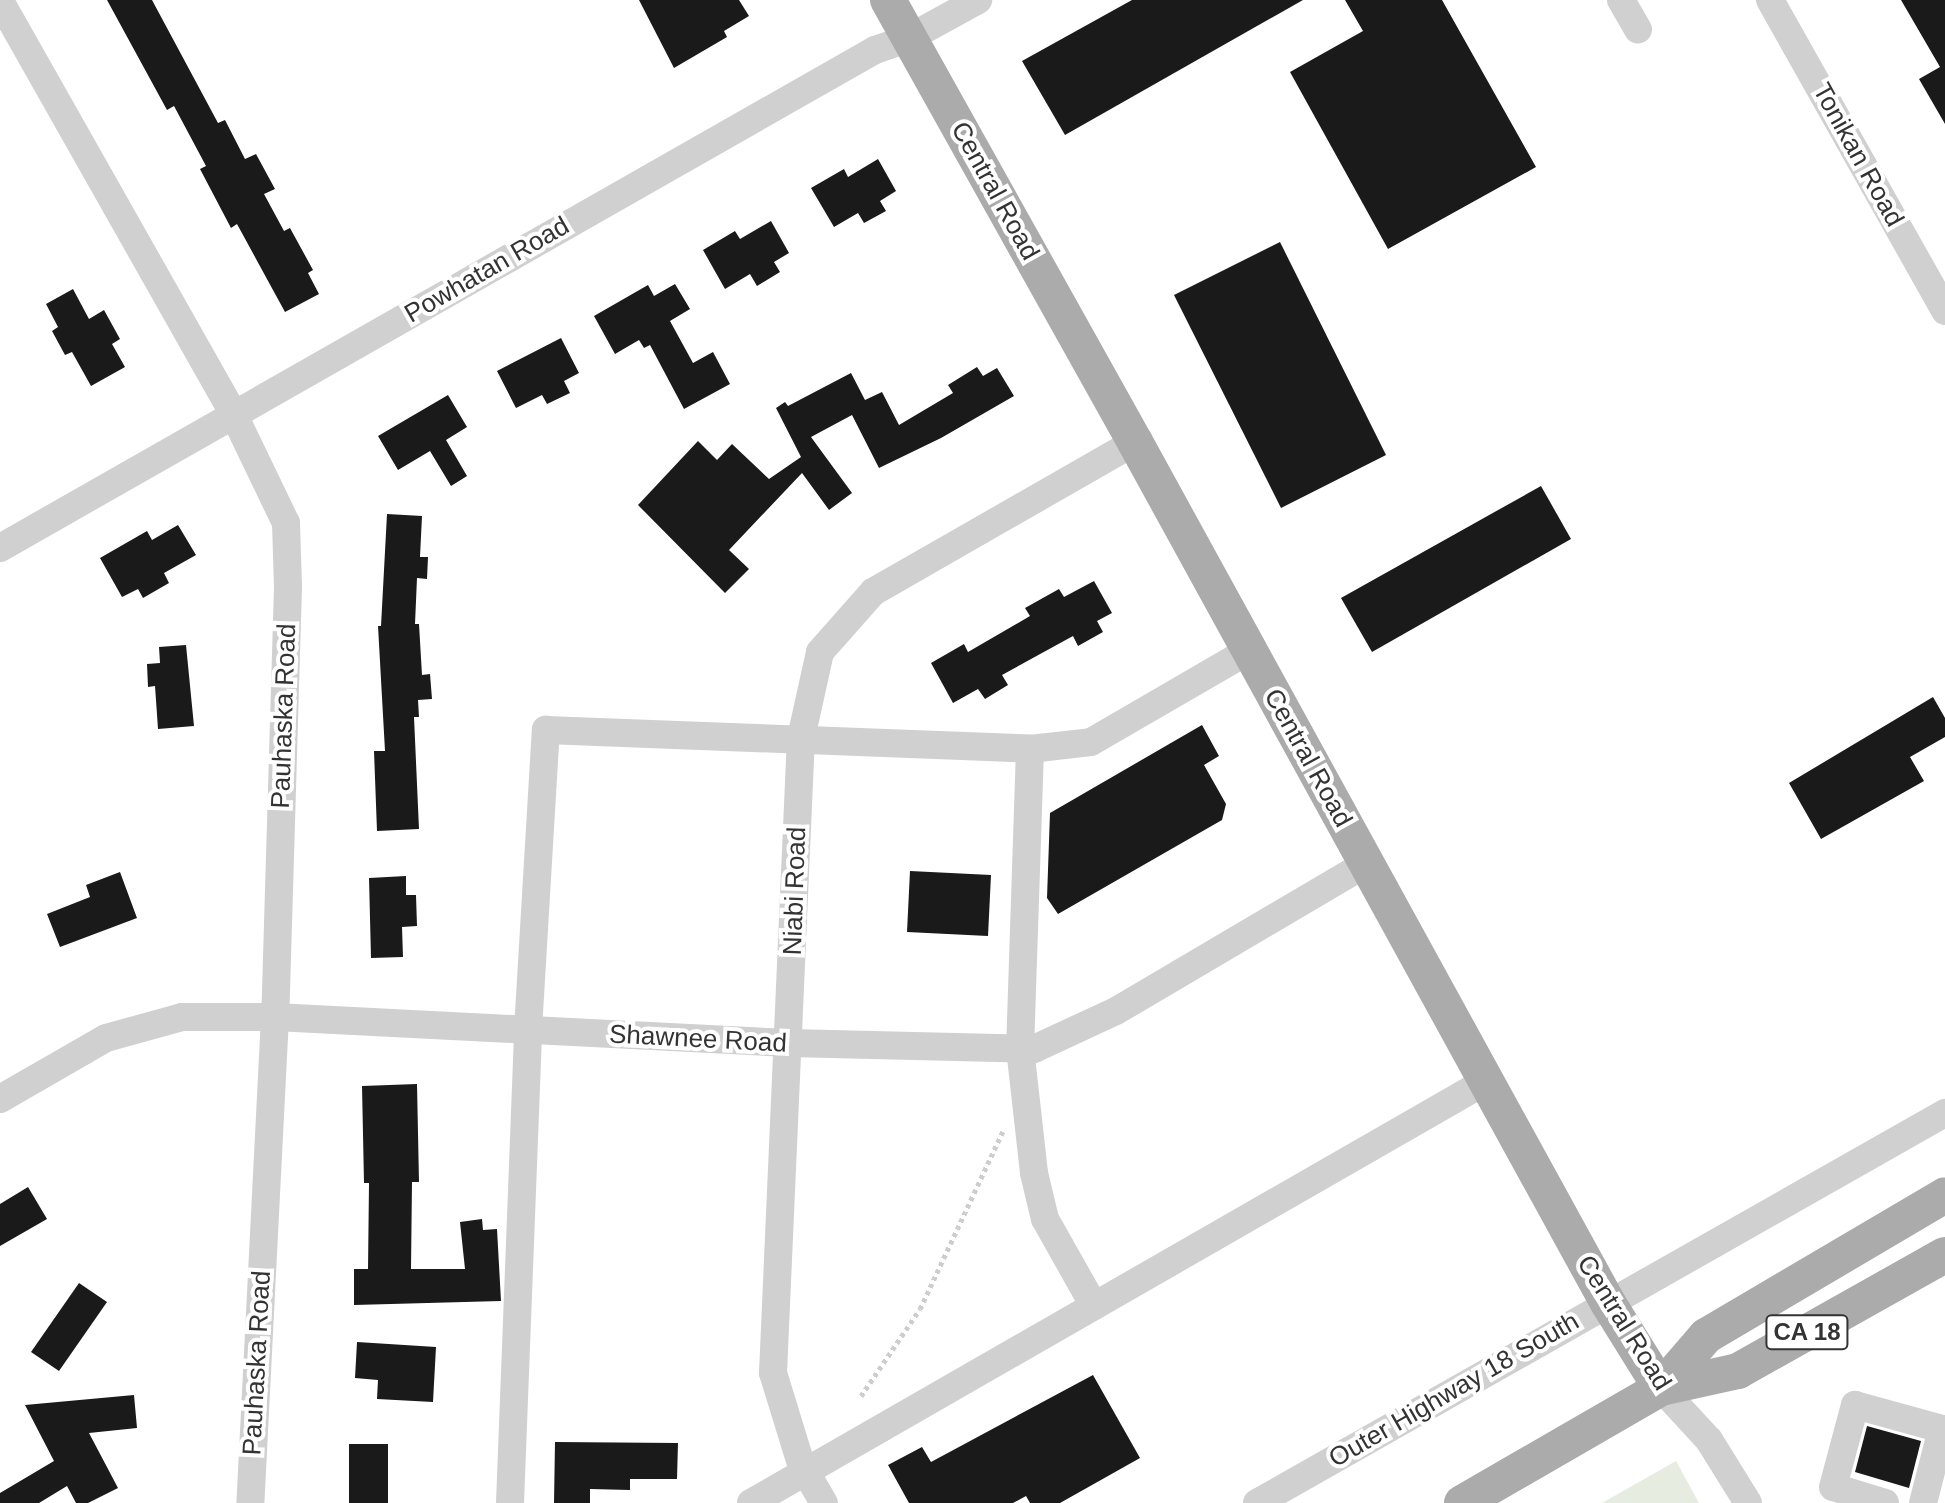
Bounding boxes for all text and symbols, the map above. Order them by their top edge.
street label: Tonikan Road [1806,78,1910,232]
street label: Central Road [944,116,1046,266]
street label: Powhatan Road [399,210,575,330]
street label: Pauhaska Road [265,623,303,809]
street label: Central Road [1257,683,1359,833]
street label: Niabi Road [777,826,813,956]
street label: Shawnee Road [608,1019,788,1059]
street label: Central Road [1570,1250,1678,1396]
street label: Pauhaska Road [237,1270,277,1456]
street label: Outer Highway 18 South [1324,1306,1584,1474]
road number: CA 18 [1763,1312,1851,1352]

